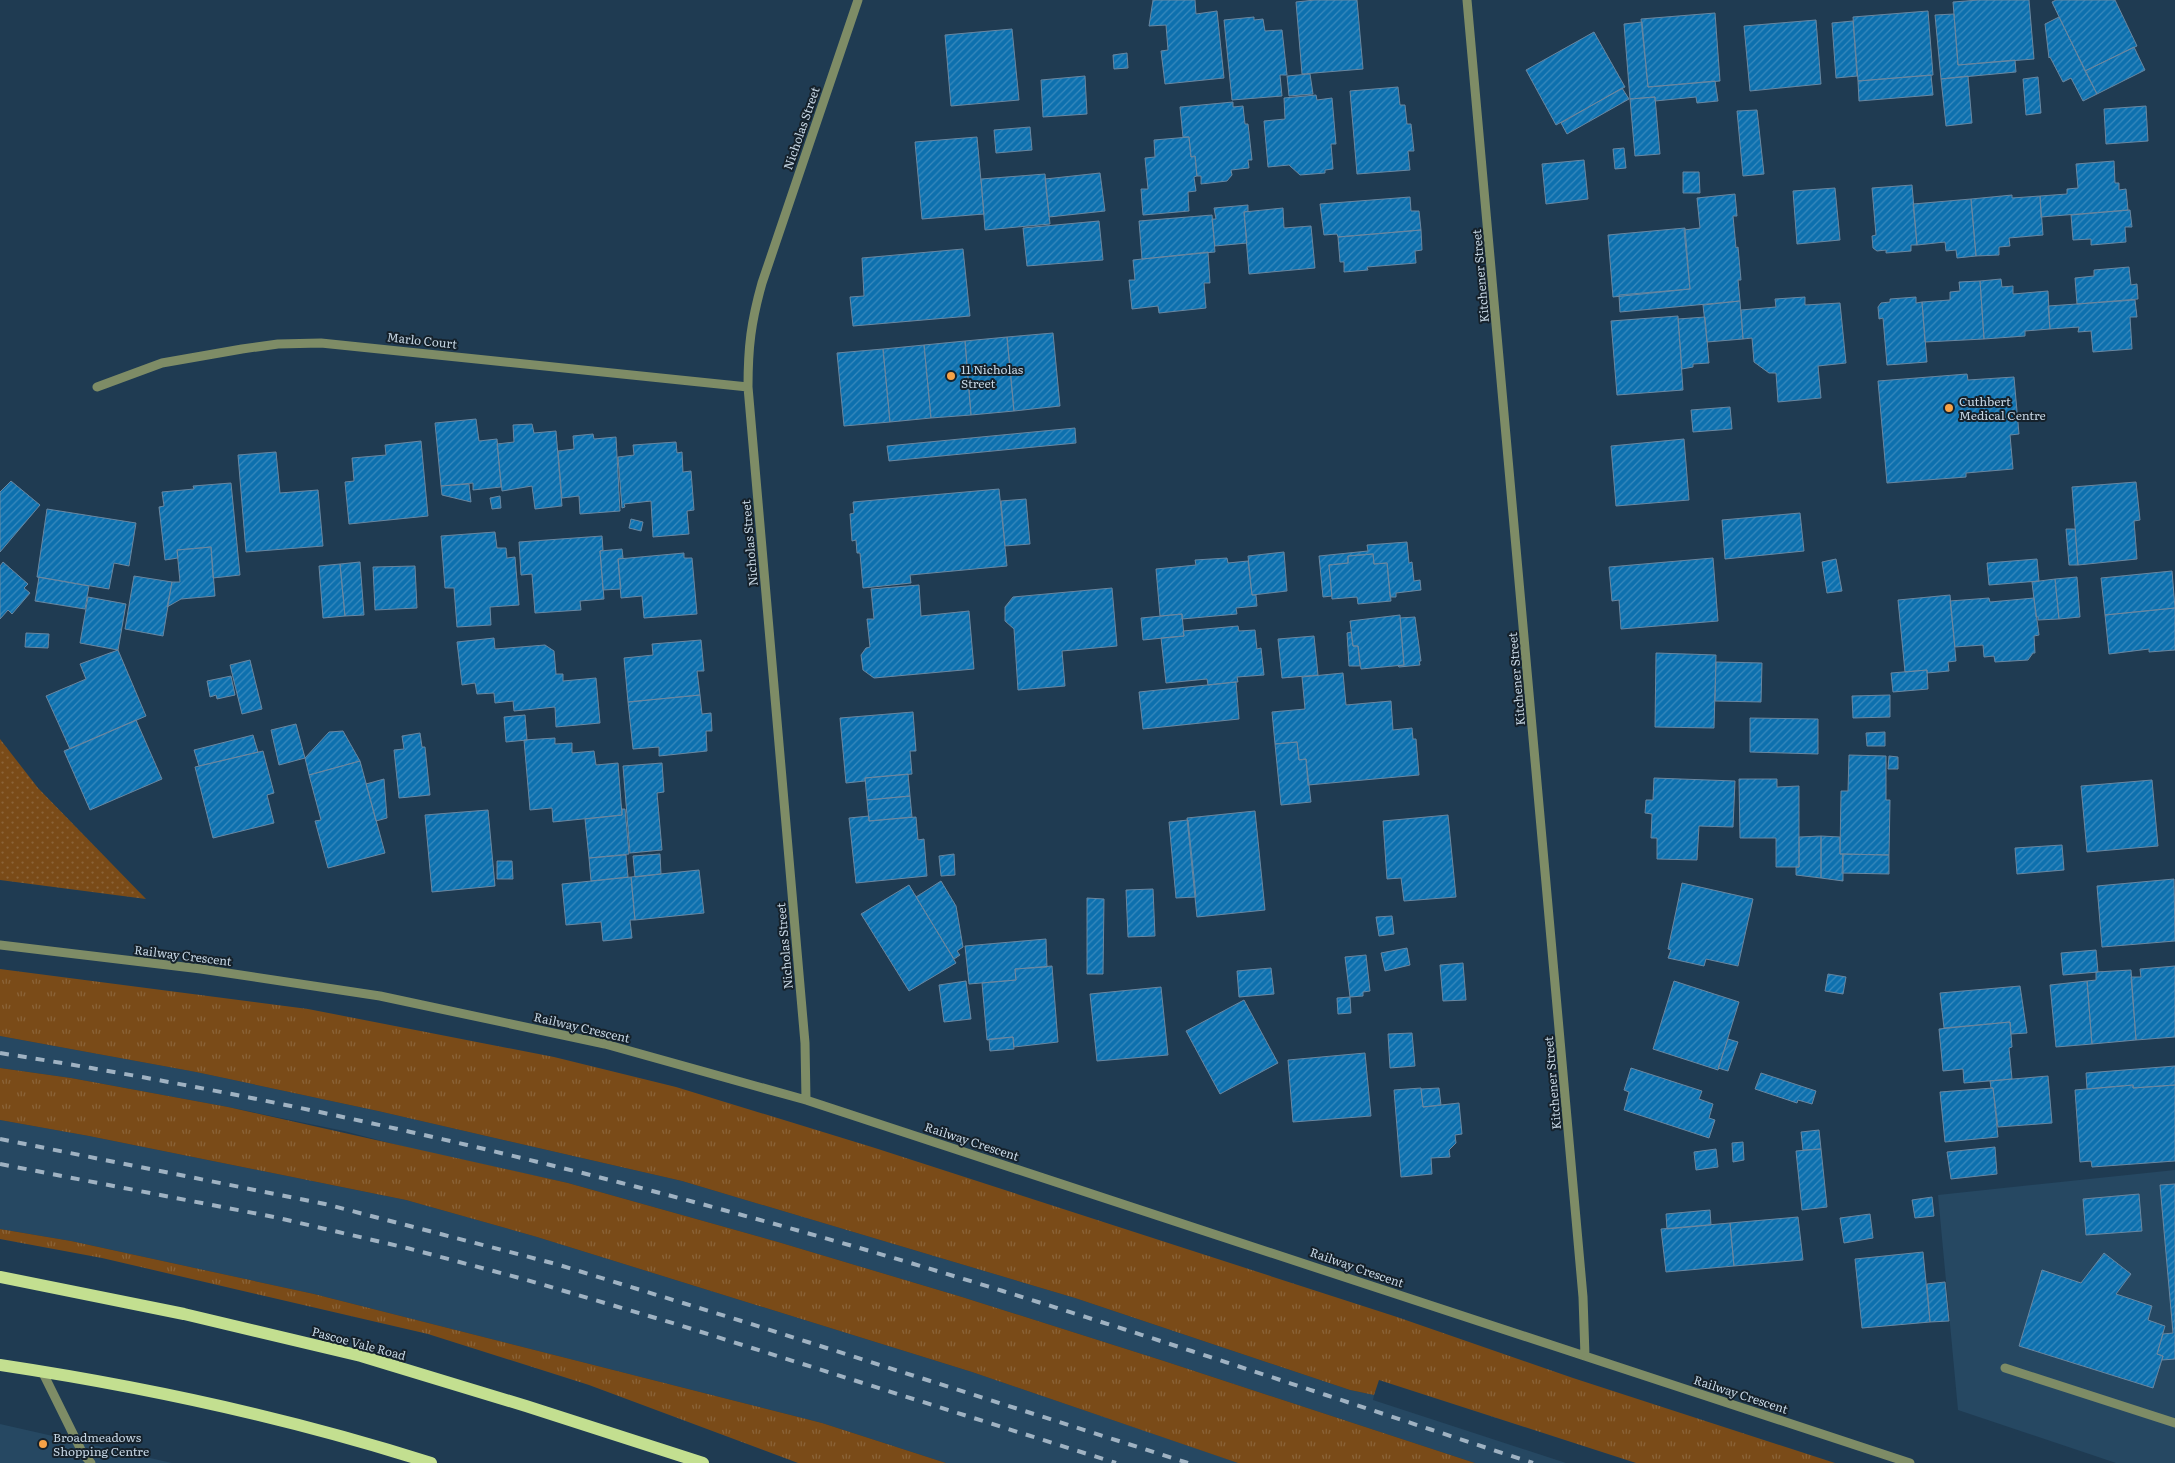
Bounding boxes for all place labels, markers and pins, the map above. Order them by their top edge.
place label: 11 Nicholas Street [961,360,1024,392]
marker: 11 Nicholas Street [945,370,957,382]
place label: Cuthbert Medical Centre [1959,392,2046,424]
marker: Cuthbert Medical Centre [1943,402,1955,414]
place label: Broadmeadows Shopping Centre [53,1428,149,1460]
marker: Broadmeadows Shopping Centre [37,1438,49,1450]

